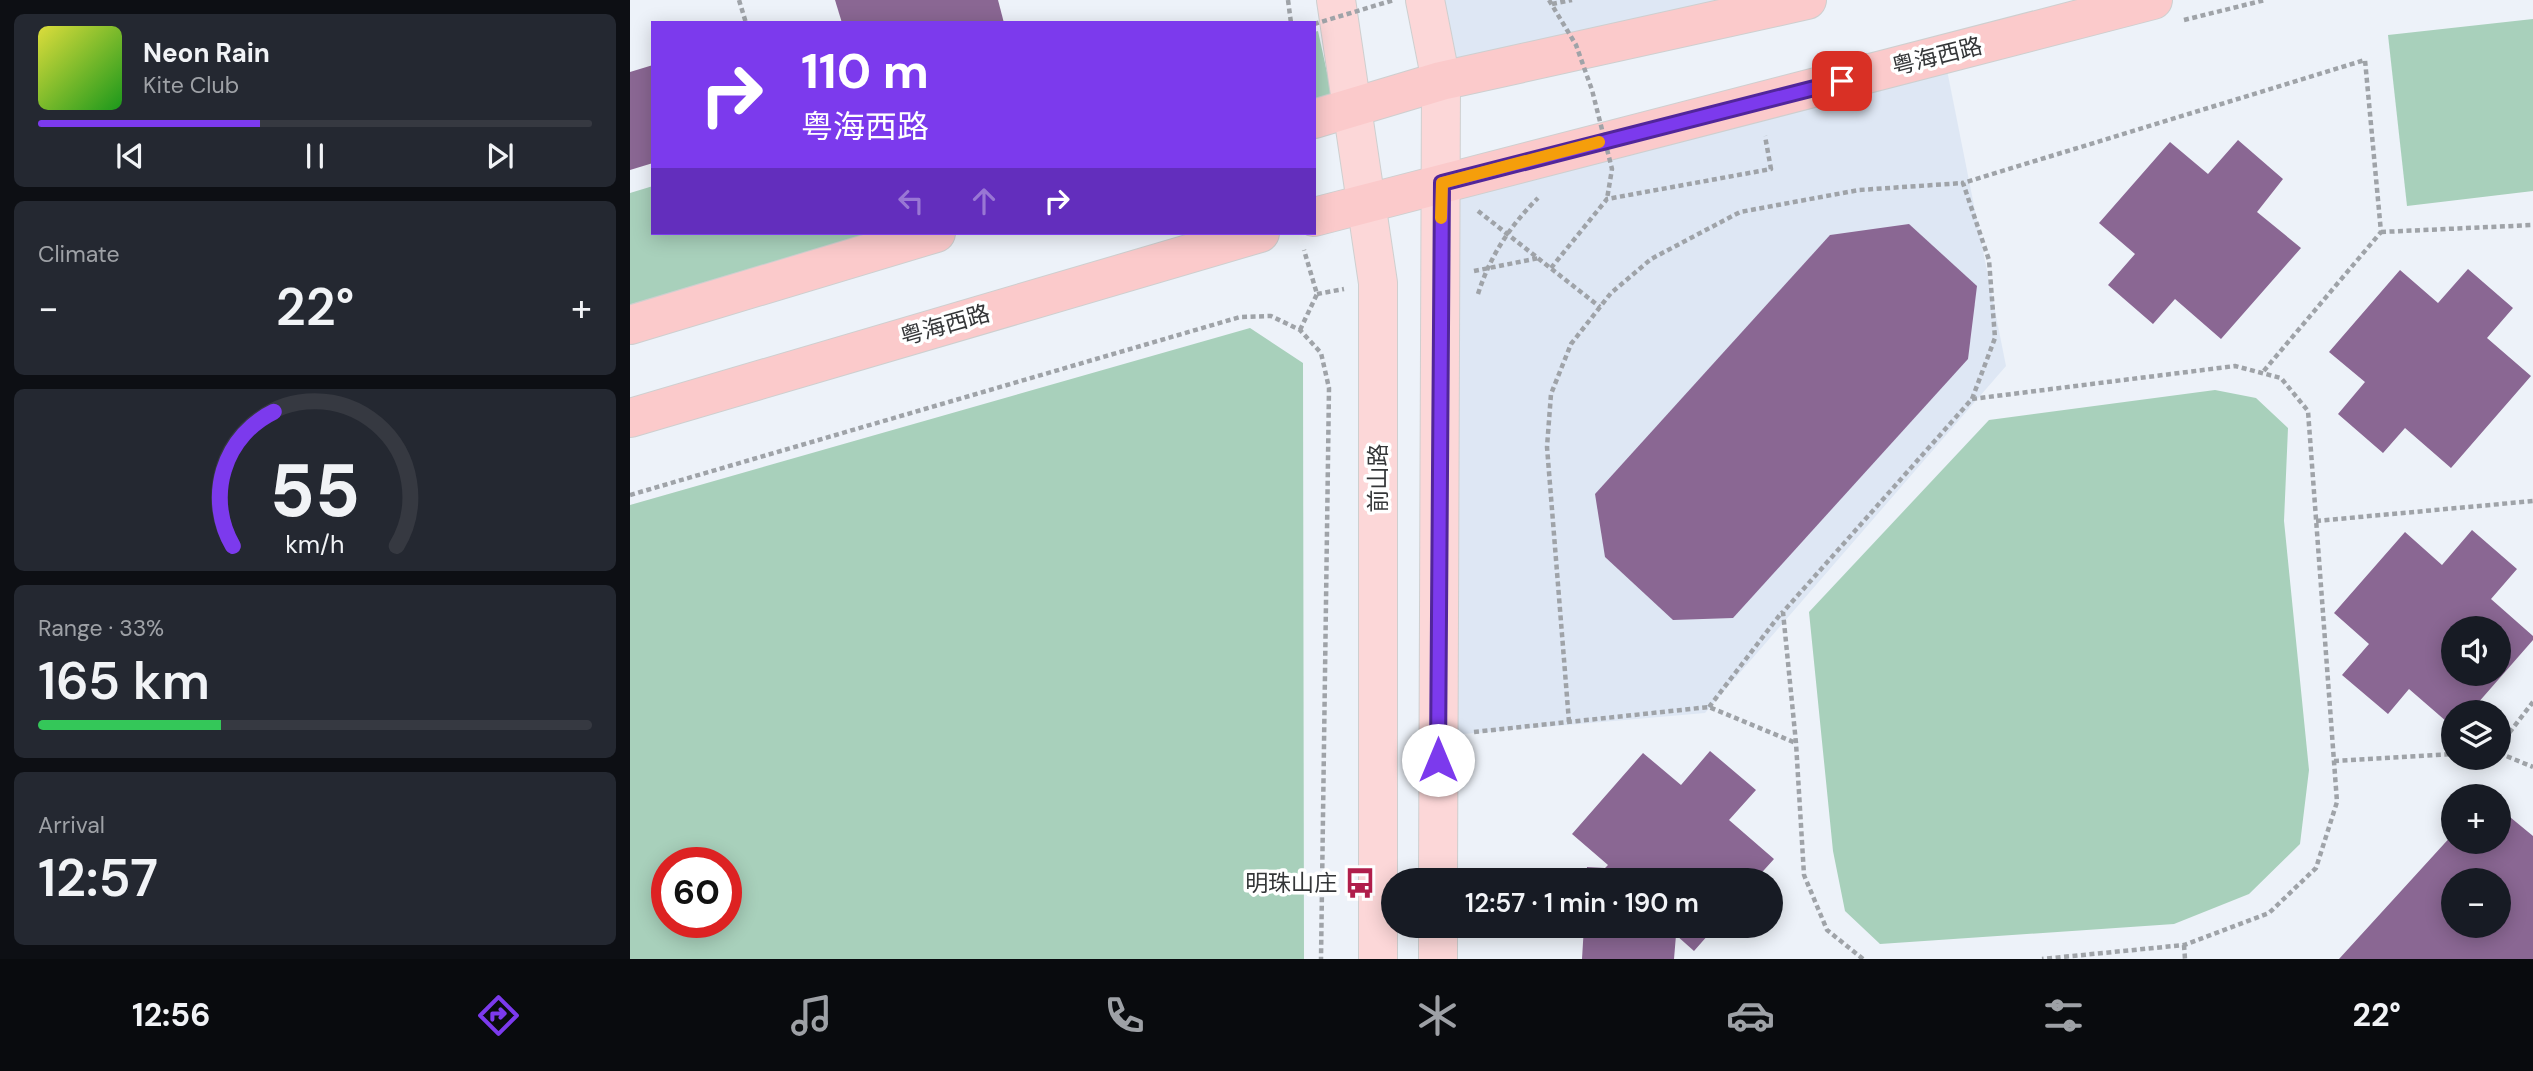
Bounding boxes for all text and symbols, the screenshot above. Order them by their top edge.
street label: 粤海西路 [1889,30,1985,82]
text: Neon Rain [143,36,270,70]
text: 110 m [801,39,929,103]
icon: right [686,49,777,140]
pin [1812,51,1872,111]
icon: arrive [1823,62,1861,100]
text: Kite Club [143,70,239,100]
text: 粤海西路 [801,106,929,148]
icon: previous [111,137,149,175]
icon: pause [296,137,334,175]
icon: next [481,137,519,175]
icon: left [892,182,930,220]
icon: ahead [965,182,1003,220]
icon: right [1038,182,1076,220]
text: Climate [38,239,120,269]
text: 22° [276,273,354,341]
text: − [38,283,59,333]
text: + [571,283,592,333]
street label: 粤海西路 [897,298,993,352]
text: 55 [270,444,360,539]
street label: 前山路 [1363,444,1393,513]
text: km/h [285,527,345,560]
text: Range · 33% [38,613,164,643]
map controls [2441,616,2511,938]
button: sound [2441,616,2511,686]
text: 165 km [38,647,210,715]
button: layers [2441,700,2511,770]
position arrow [1401,723,1475,797]
button: + [2441,784,2511,854]
text: Arrival [38,810,105,840]
text: 12:57 [38,844,158,912]
speed limit sign: 60 [651,847,742,938]
bus stop icon: 明珠山庄 [1343,866,1377,900]
place label: 明珠山庄 [1245,868,1337,898]
button: − [2441,868,2511,938]
text: 12:57 · 1 min · 190 m [1465,886,1699,920]
icon: directions [474,991,523,1040]
icon: music [787,991,836,1040]
icon: phone [1100,991,1149,1040]
icon: climate [1413,991,1462,1040]
icon: car [1726,991,1775,1040]
icon: filters [2039,991,2088,1040]
text: 12:56 [132,994,210,1036]
text: 22° [2352,994,2401,1036]

